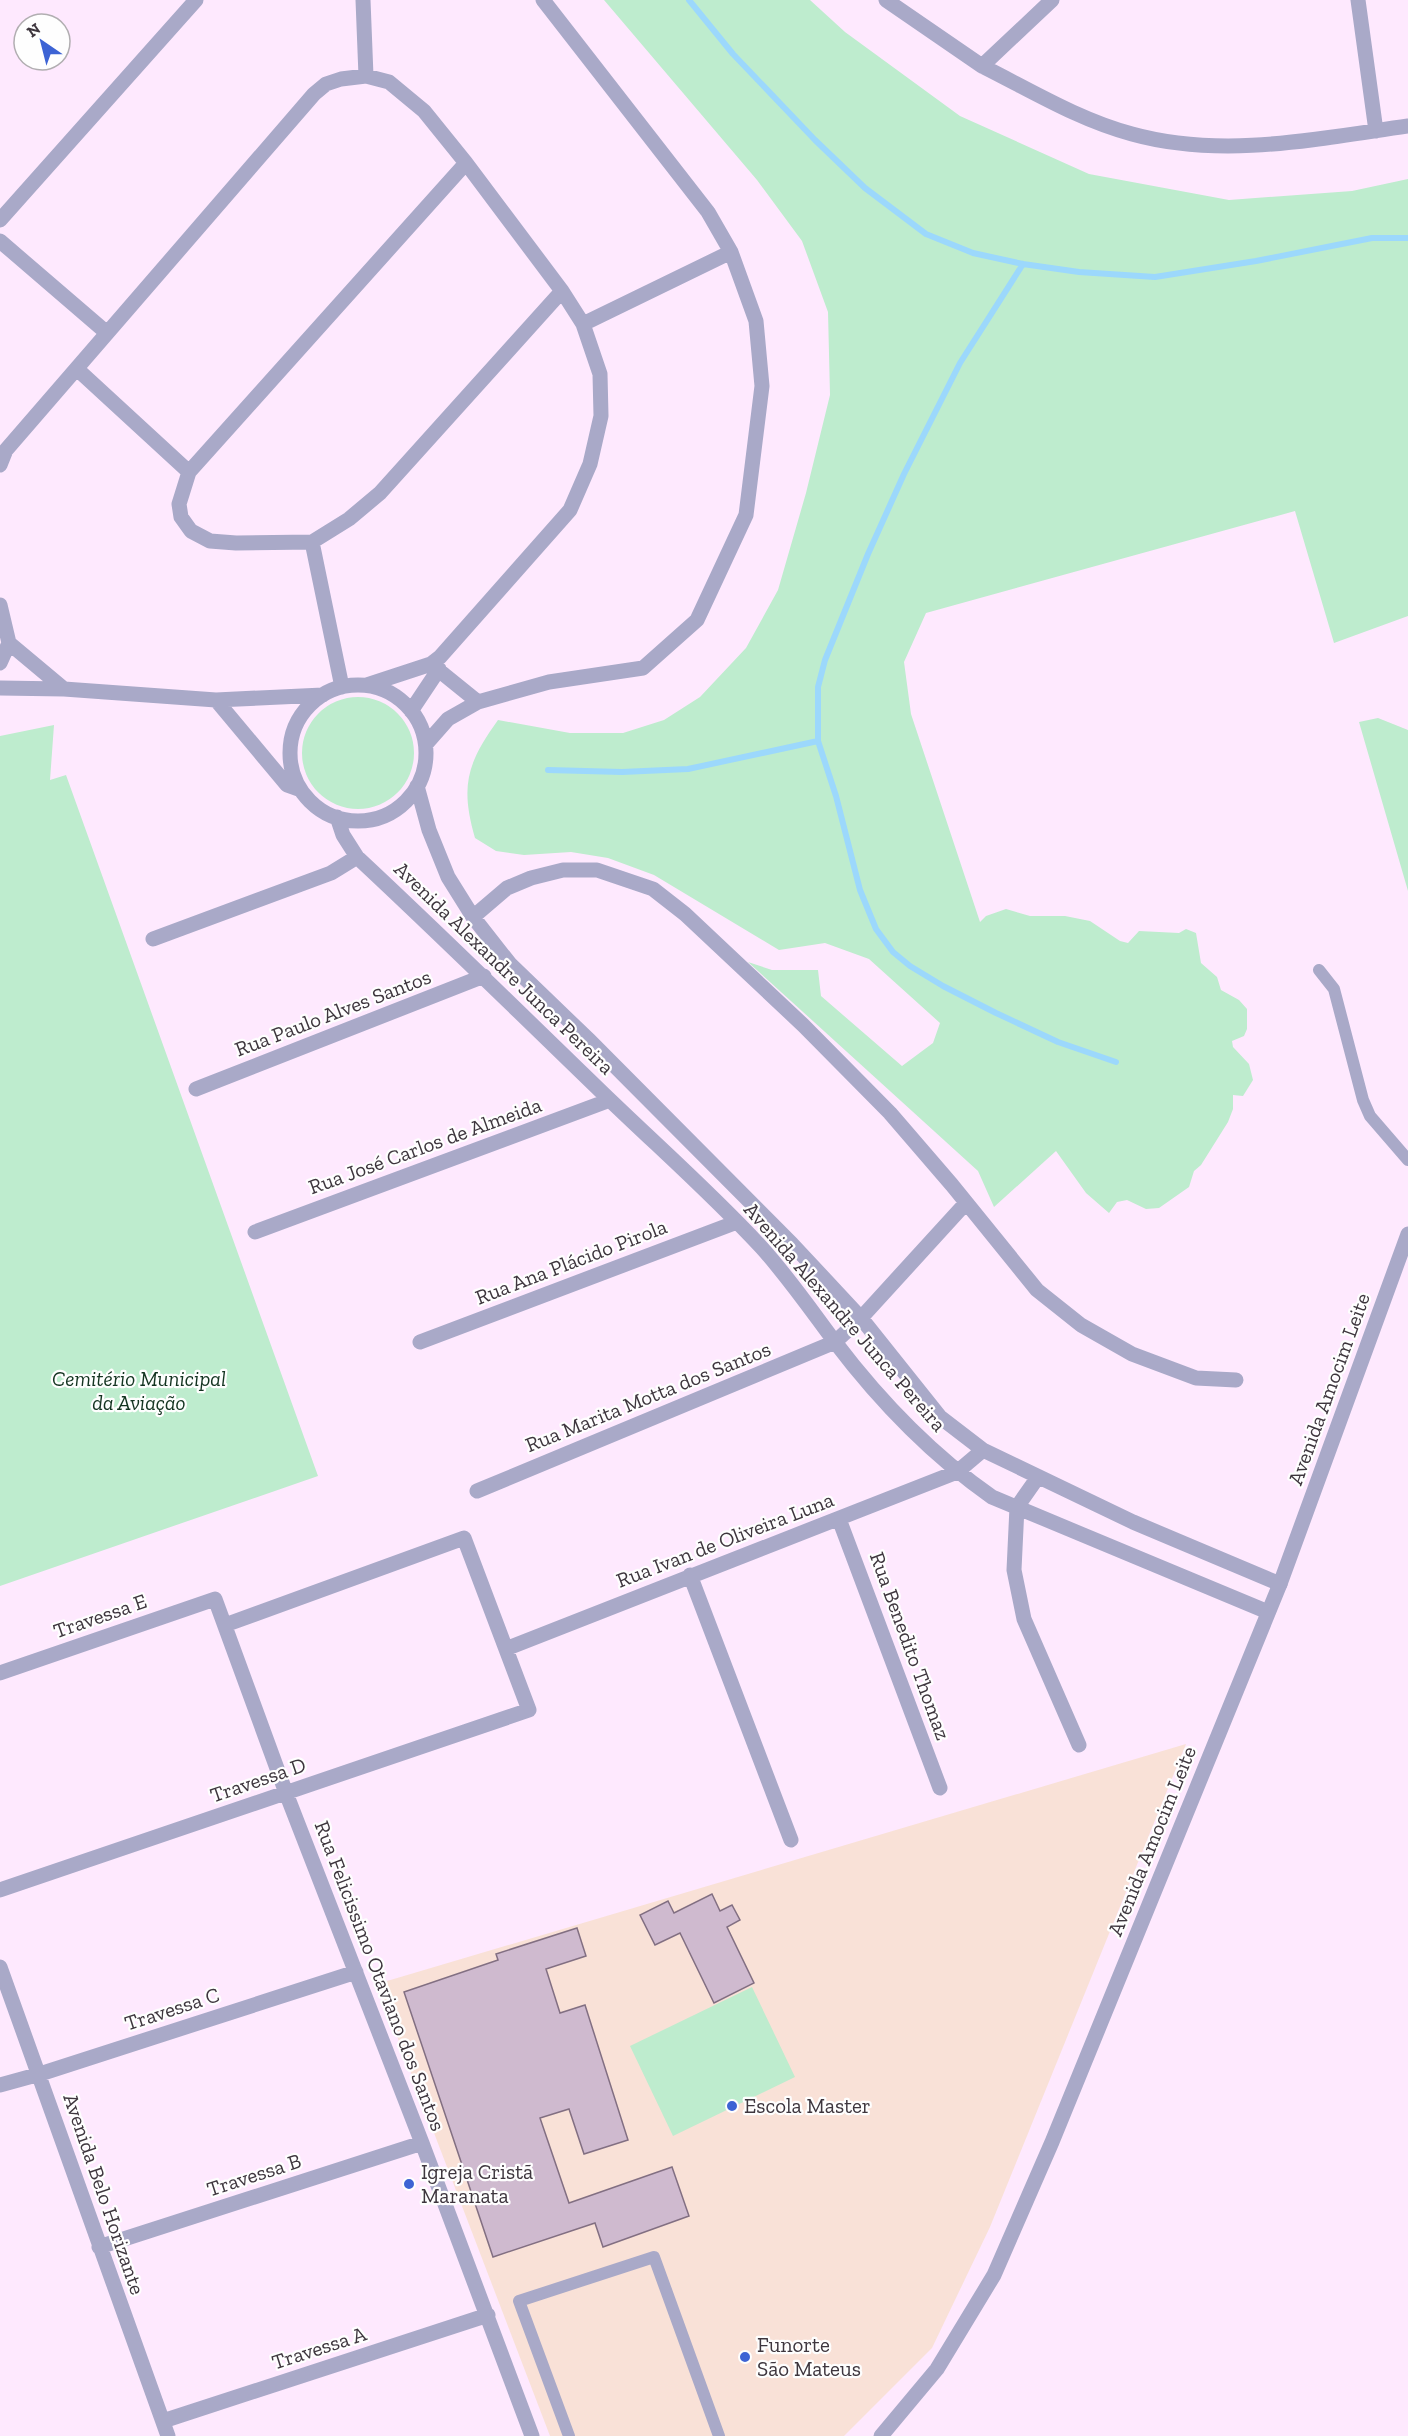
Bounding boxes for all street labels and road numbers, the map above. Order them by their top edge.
street label: Avenida Alexandre Junca Pereira [389,856,619,1079]
street label: Rua Paulo Alves Santos [231,964,434,1062]
street label: Rua José Carlos de Almeida [305,1092,545,1199]
street label: Avenida Alexandre Junca Pereira [739,1197,952,1436]
street label: Rua Ana Plácido Pirola [471,1213,670,1310]
street label: Avenida Amocim Leite [1282,1289,1375,1488]
street label: Rua Marita Motta dos Santos [522,1336,774,1457]
street label: Rua Ivan de Oliveira Luna [613,1487,837,1593]
street label: Rua Benedito Thomaz [865,1549,956,1743]
street label: Travessa E [50,1588,150,1643]
street label: Avenida Amocim Leite [1102,1742,1201,1939]
street label: Travessa D [207,1752,309,1808]
street label: Rua Felicissimo Otaviano dos Santos [310,1817,451,2134]
street label: Travessa C [121,1981,222,2036]
street label: Avenida Belo Horizante [58,2090,151,2298]
street label: Travessa B [204,2148,304,2201]
street label: Travessa A [269,2320,370,2375]

